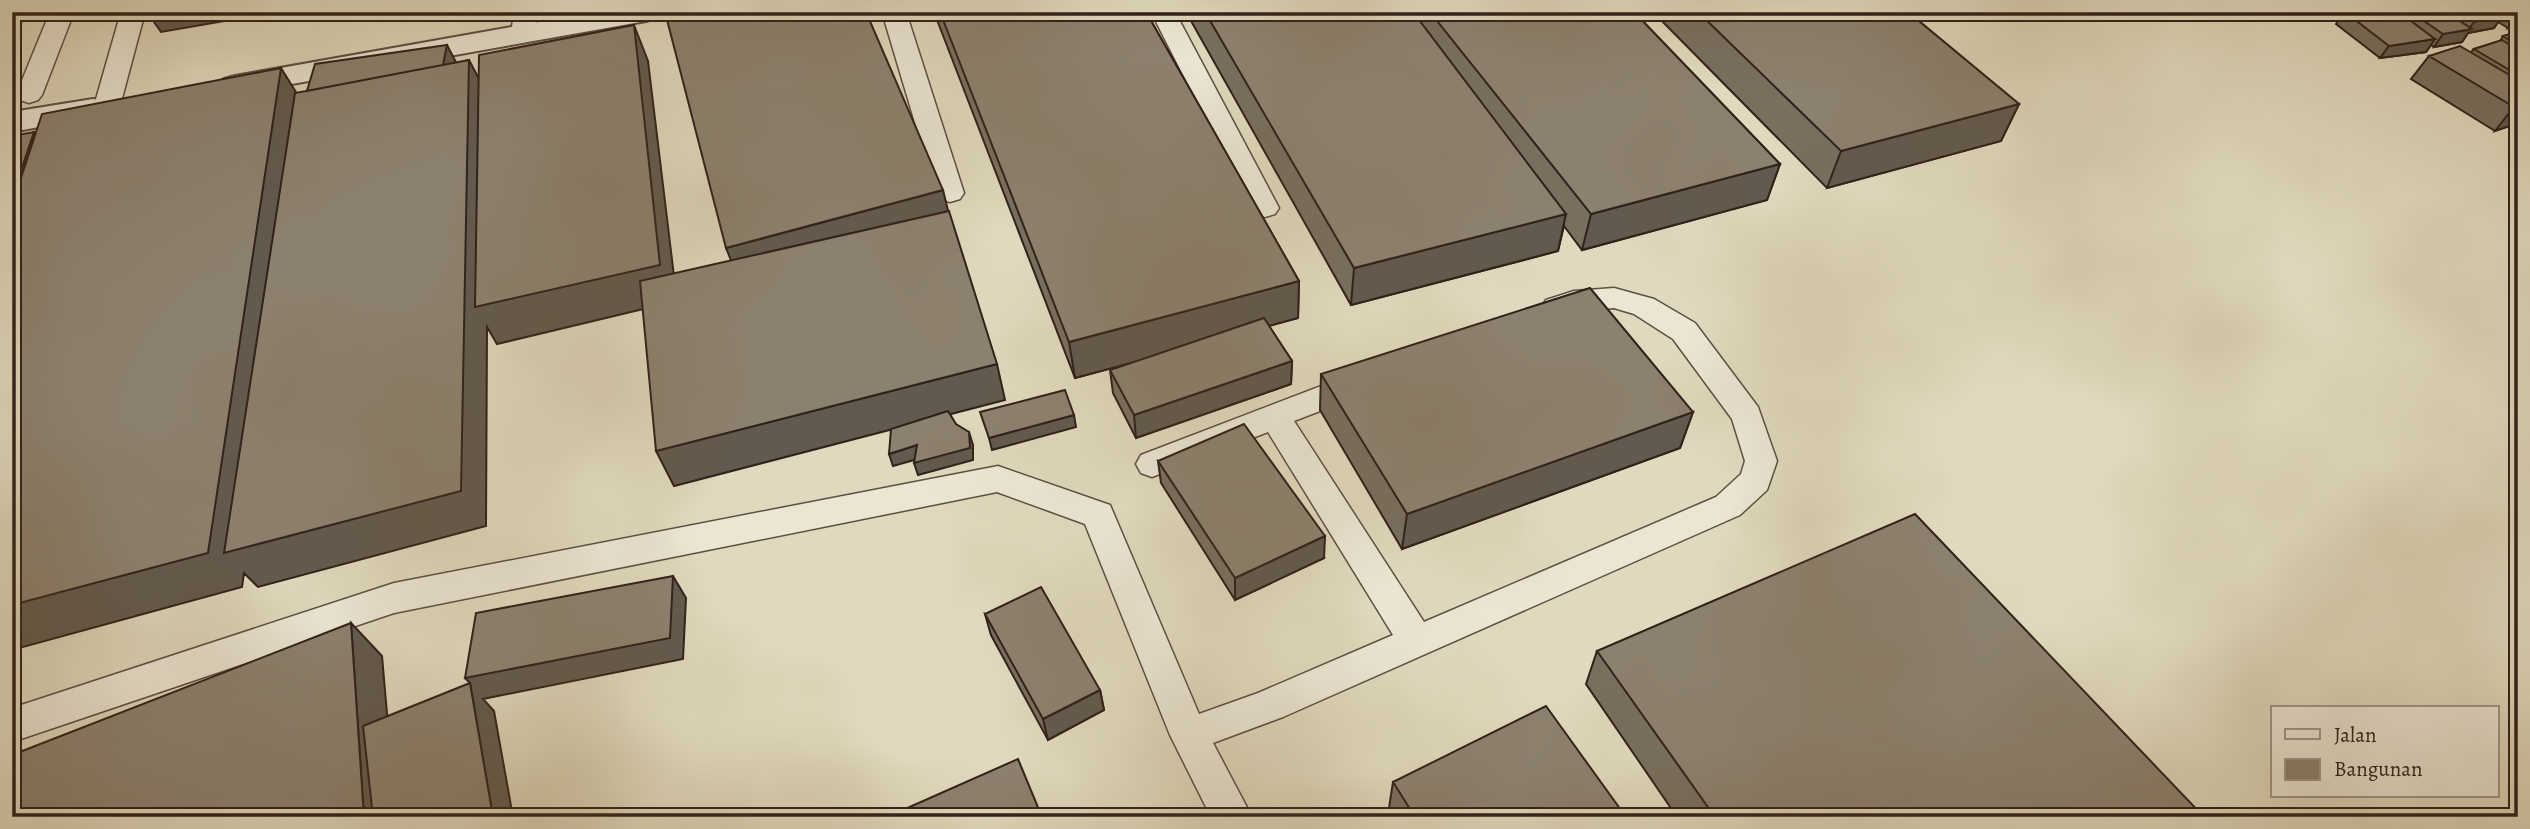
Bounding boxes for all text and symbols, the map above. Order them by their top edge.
legend [2271,706,2498,798]
text: Jalan [2334,721,2376,749]
text: Bangunan [2334,755,2423,783]

